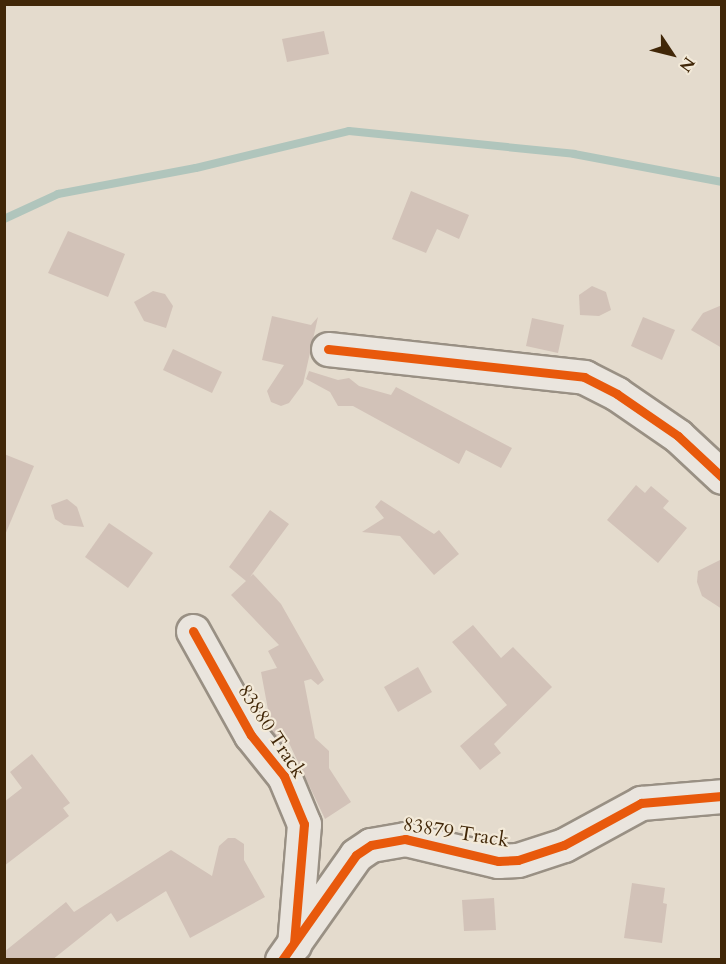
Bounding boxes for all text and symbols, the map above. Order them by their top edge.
north arrow [642,24,702,84]
text: N [674,52,700,76]
street label: 83880 Track [233,680,311,782]
street label: 83879 Track [401,812,511,852]

